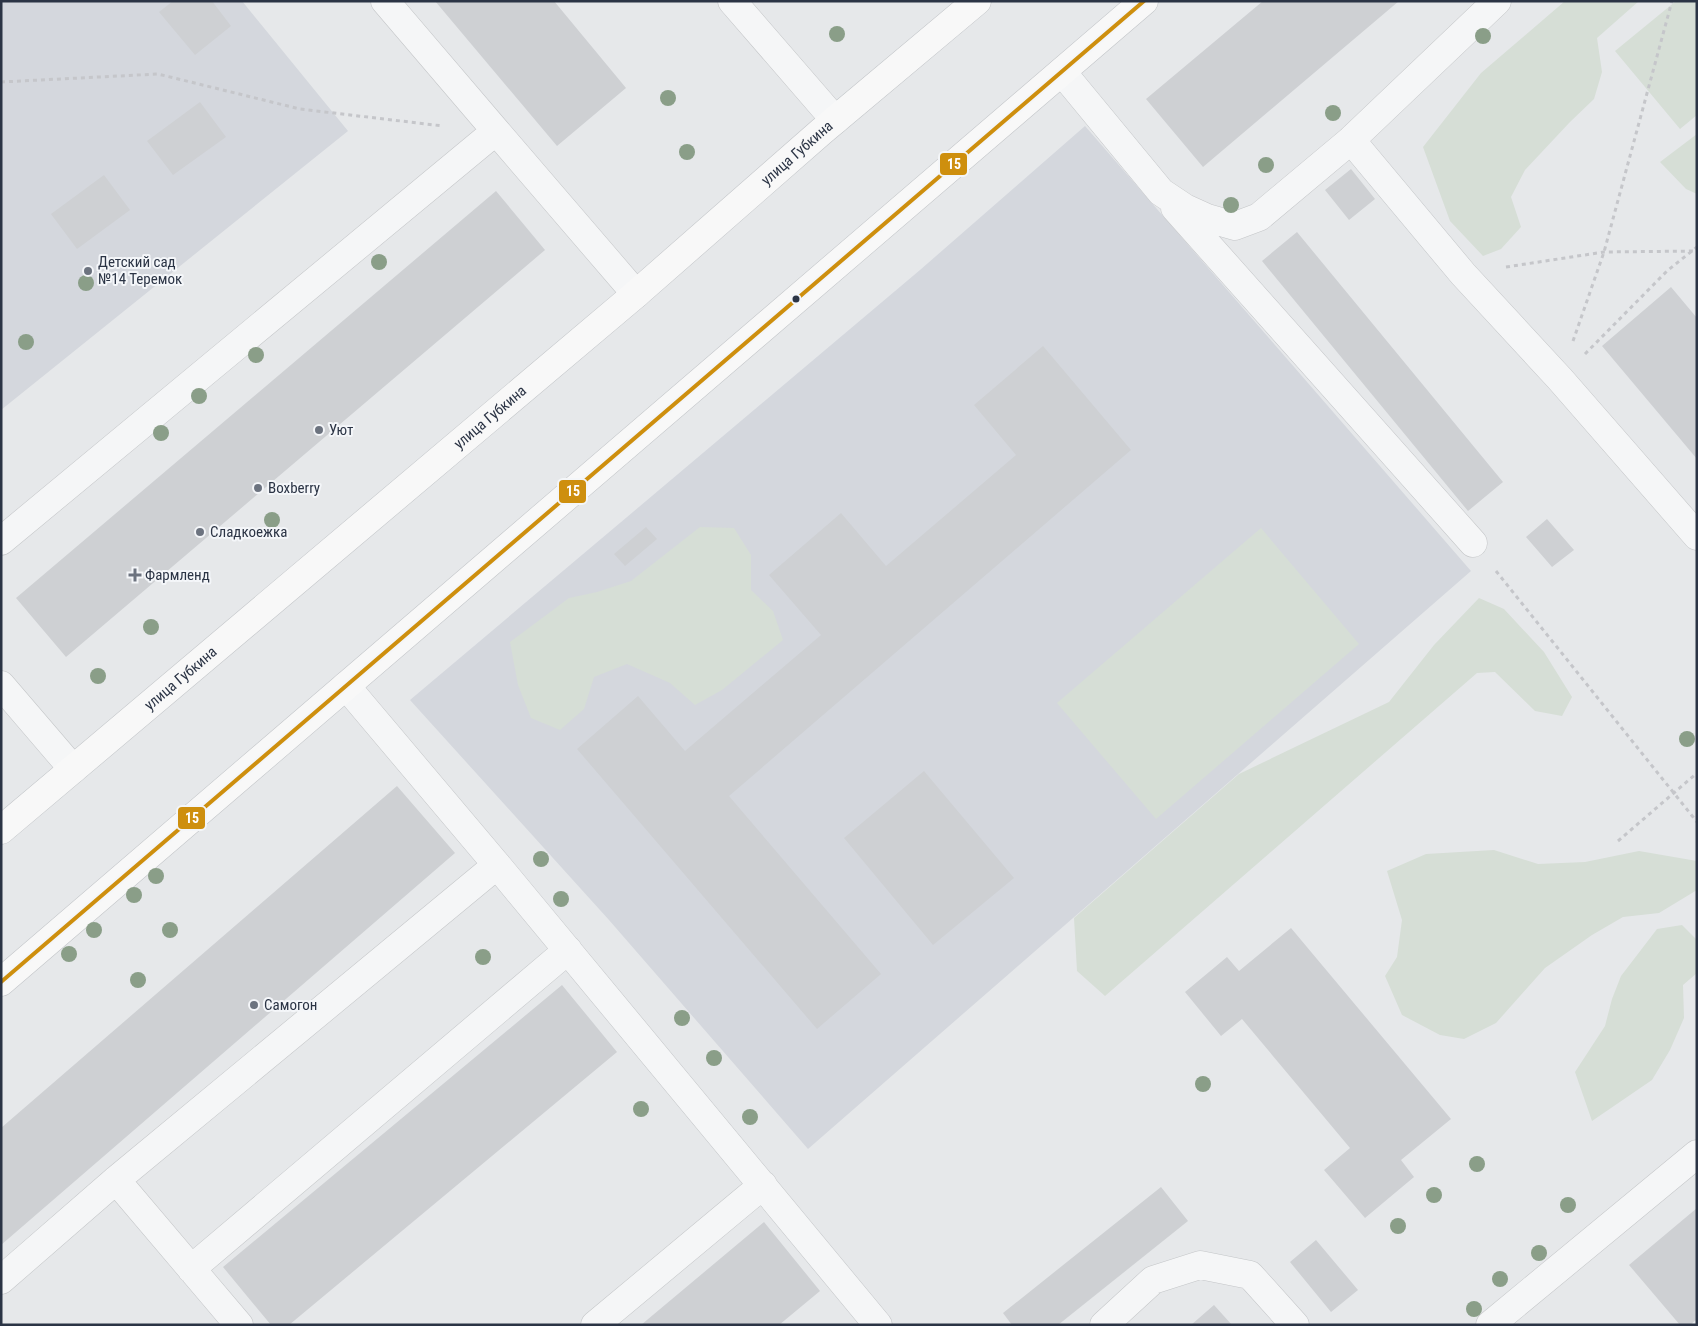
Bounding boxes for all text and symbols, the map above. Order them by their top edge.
street label: улица Губкина [758,117,836,189]
line badge: 15 [939,152,968,176]
text: 15 [947,156,961,172]
place label: Детский сад №14 Теремок [98,253,182,288]
marker: Детский сад №14 Теремок [82,265,94,277]
unlabelled marker [791,294,801,304]
street label: улица Губкина [450,382,530,453]
place label: Уют [329,421,353,439]
marker: Уют [313,424,325,436]
place label: Boxberry [268,479,320,497]
line badge: 15 [558,479,587,504]
marker: Boxberry [252,482,264,494]
text: 15 [566,483,580,499]
place label: Сладкоежка [210,523,287,541]
marker: Сладкоежка [194,526,206,538]
place label: Фармленд [145,566,210,584]
marker: Фармленд [129,569,141,581]
street label: улица Губкина [141,643,220,714]
line badge: 15 [177,806,206,830]
text: 15 [185,810,199,826]
place label: Самогон [264,996,318,1014]
marker: Самогон [248,999,260,1011]

